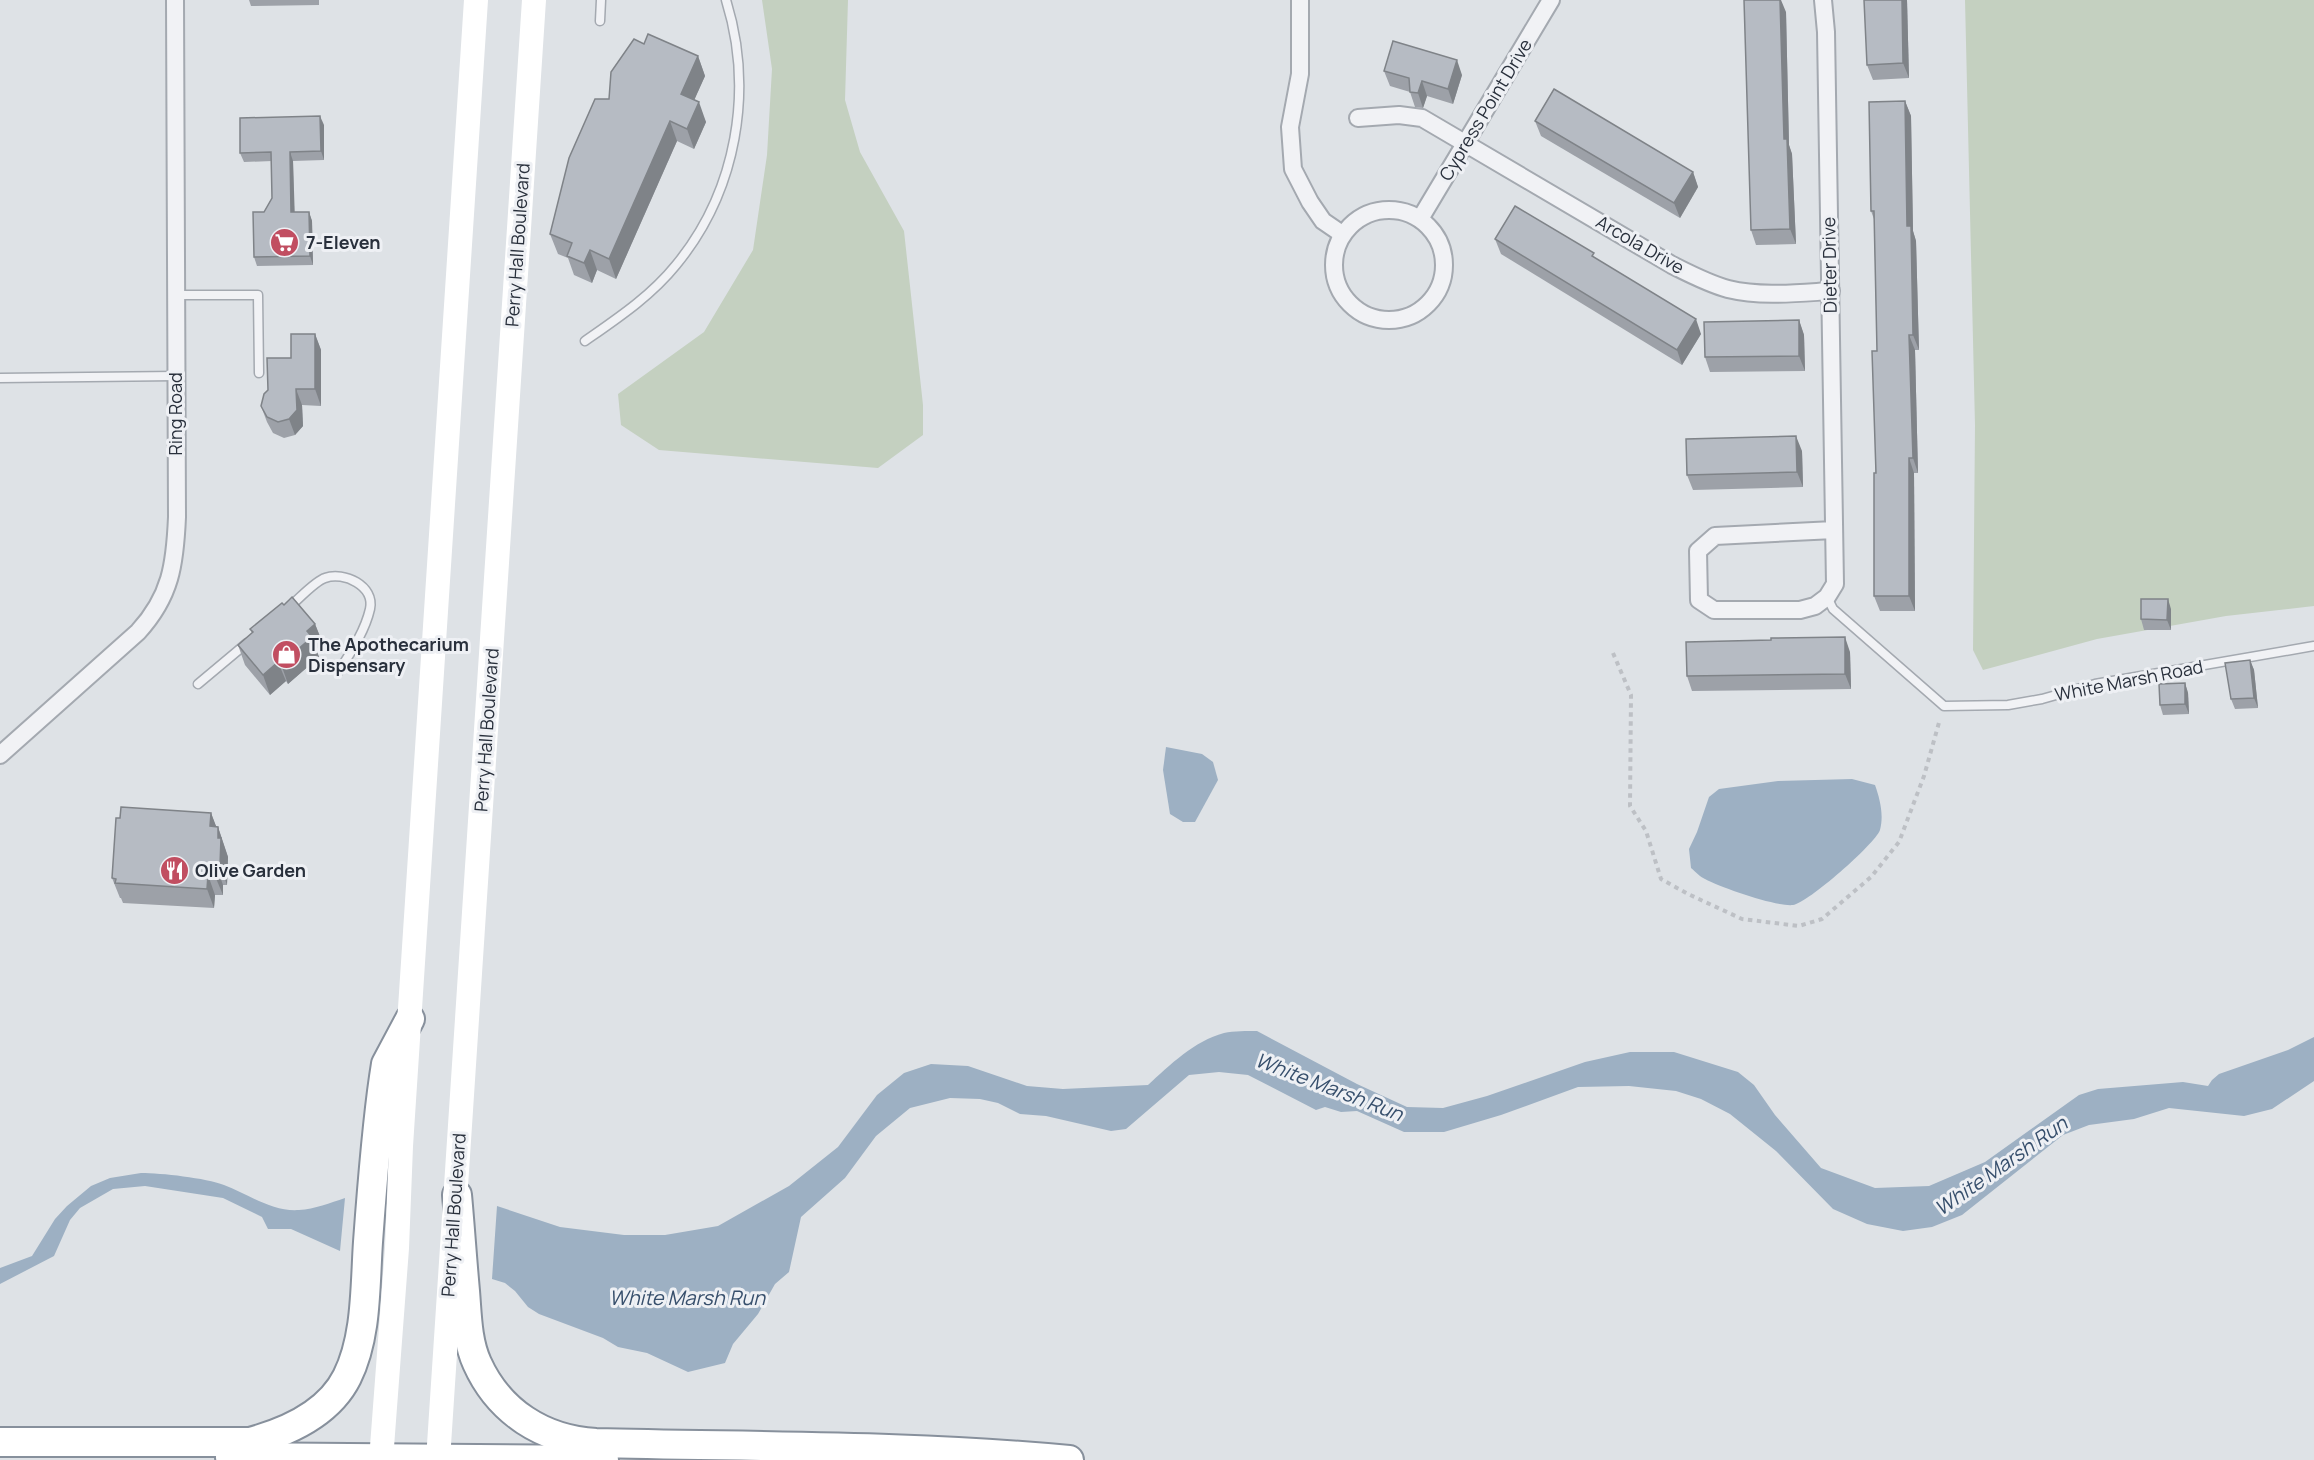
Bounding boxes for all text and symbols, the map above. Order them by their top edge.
street label: Cypress Point Drive [1433,34,1537,185]
street label: Perry Hall Boulevard [499,162,535,328]
street label: Arcola Drive [1592,209,1689,279]
street label: Dieter Drive [1816,217,1842,313]
supermarket icon: 7-Eleven [269,227,301,259]
place label: 7-Eleven [306,230,381,254]
street label: Ring Road [163,372,187,456]
place label: The Apothecarium Dispensary [308,632,469,677]
shop icon: The Apothecarium Dispensary [271,639,303,671]
street label: Perry Hall Boulevard [468,647,504,813]
street label: White Marsh Road [2053,654,2205,706]
restaurant icon: Olive Garden [158,855,190,887]
place label: Olive Garden [195,858,306,882]
water label: White Marsh Run [1252,1046,1408,1127]
water label: White Marsh Run [1929,1109,2073,1221]
street label: Perry Hall Boulevard [435,1132,471,1298]
water label: White Marsh Run [609,1284,766,1311]

